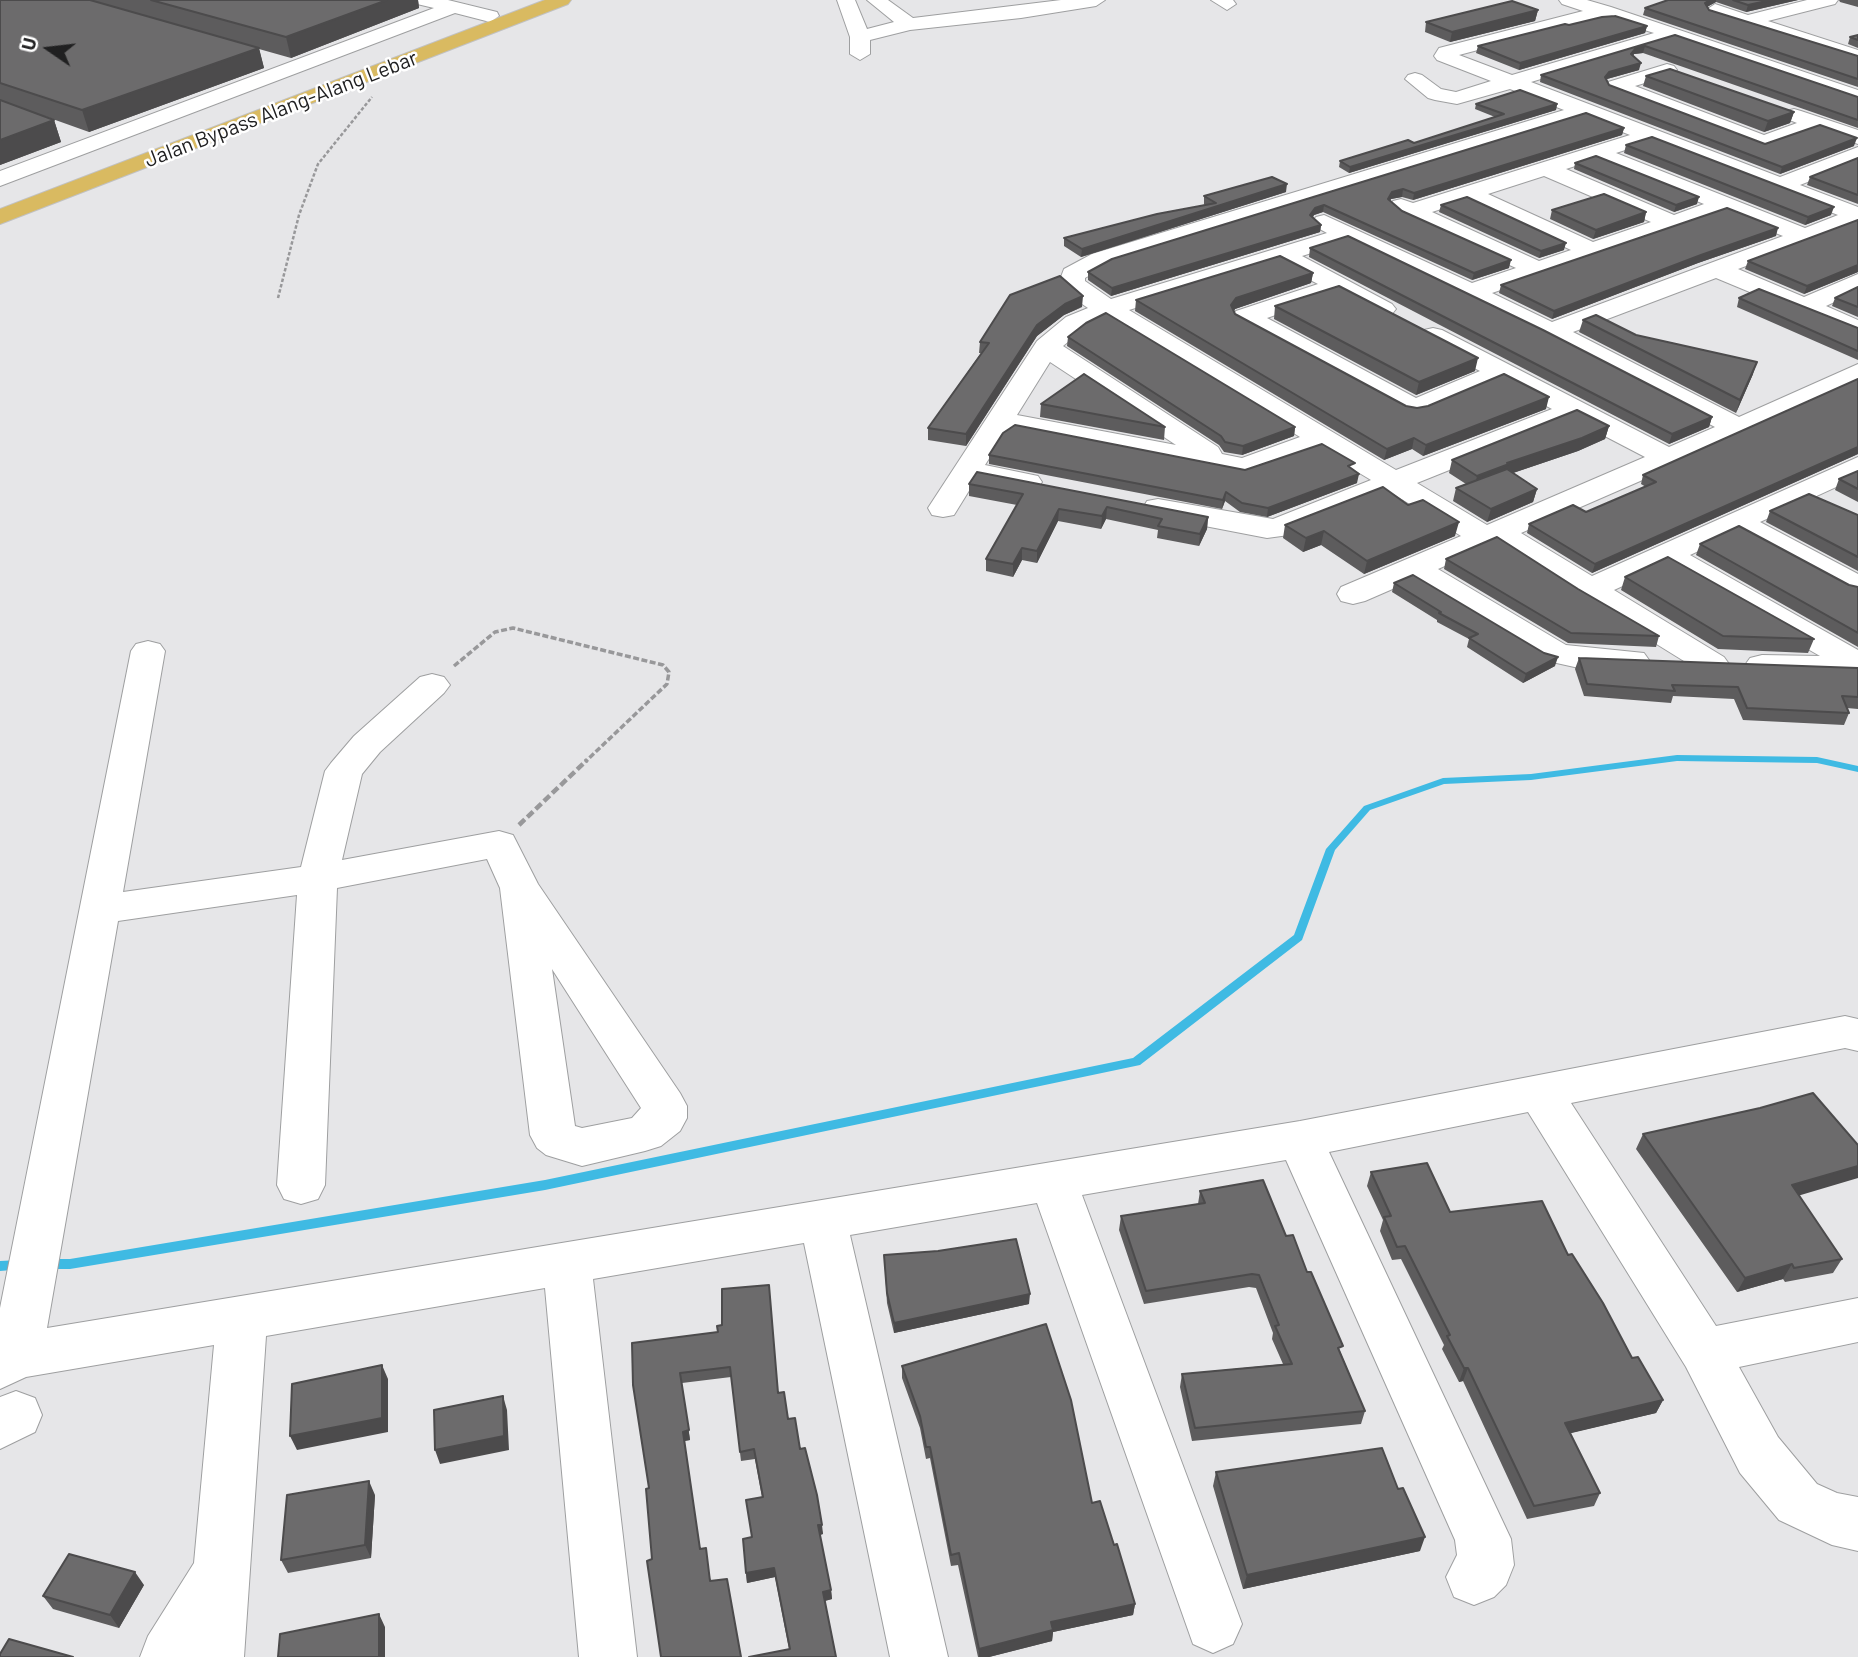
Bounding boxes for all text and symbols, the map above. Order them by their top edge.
north arrow [14,14,84,84]
text: U [16,35,41,52]
street label: Jalan Bypass Alang-Alang Lebar [141,45,421,173]

